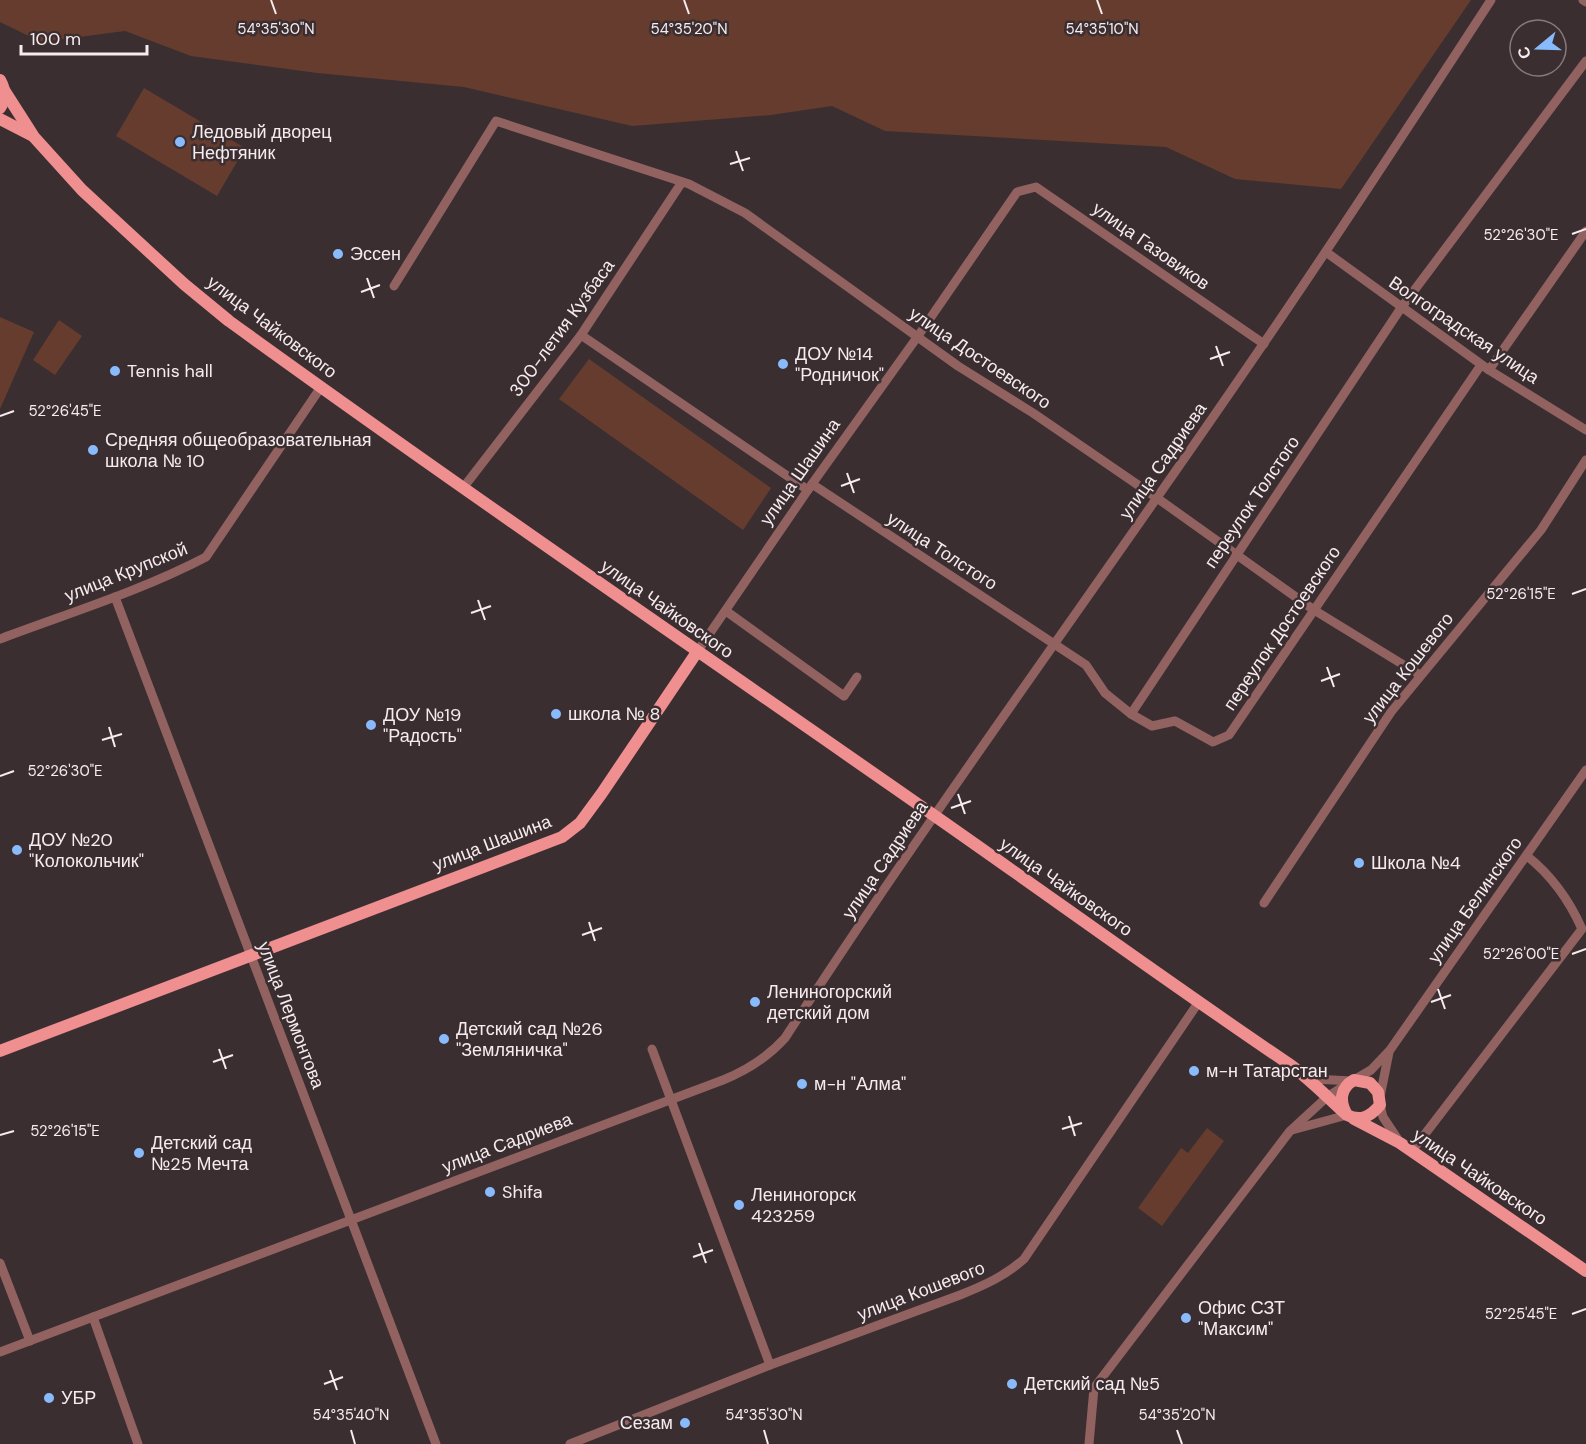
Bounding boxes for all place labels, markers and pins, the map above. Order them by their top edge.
place label: Ледовый дворец Нефтяник [192,120,332,165]
marker: Ледовый дворец Нефтяник [173,135,187,149]
place label: Эссен [350,242,401,266]
marker: Эссен [331,247,345,261]
place label: ДОУ №14 "Родничок" [795,342,884,387]
marker: ДОУ №14 "Родничок" [776,357,790,371]
place label: Tennis hall [127,359,213,383]
marker: Tennis hall [108,364,122,378]
place label: Средняя общеобразовательная школа № 10 [105,428,372,473]
marker: Средняя общеобразовательная школа № 10 [86,443,100,457]
place label: школа № 8 [568,702,660,726]
place label: ДОУ №19 "Радость" [383,703,462,748]
marker: школа № 8 [549,707,563,721]
marker: ДОУ №19 "Радость" [364,718,378,732]
place label: ДОУ №20 "Колокольчик" [29,828,144,873]
marker: ДОУ №20 "Колокольчик" [10,843,24,857]
place label: Школа №4 [1371,851,1461,875]
marker: Школа №4 [1352,856,1366,870]
place label: Лениногорский детский дом [767,980,892,1025]
marker: Лениногорский детский дом [748,995,762,1009]
place label: Детский сад №26 "Земляничка" [456,1017,603,1062]
marker: Детский сад №26 "Земляничка" [437,1032,451,1046]
place label: м-н Татарстан [1206,1059,1328,1083]
marker: м-н Татарстан [1187,1064,1201,1078]
place label: м-н "Алма" [814,1072,906,1096]
marker: м-н "Алма" [795,1077,809,1091]
place label: Детский сад №25 Мечта [151,1131,252,1176]
marker: Детский сад №25 Мечта [132,1146,146,1160]
place label: Shifa [502,1180,543,1204]
place label: Лениногорск 423259 [751,1183,856,1228]
marker: Shifa [483,1185,497,1199]
marker: Лениногорск 423259 [732,1198,746,1212]
place label: Офис СЗТ "Максим" [1198,1296,1285,1341]
marker: Офис СЗТ "Максим" [1179,1311,1193,1325]
place label: Детский сад №5 [1024,1372,1160,1396]
marker: Детский сад №5 [1005,1377,1019,1391]
place label: УБР [61,1386,96,1410]
marker: УБР [42,1391,56,1405]
place label: Сезам [620,1411,673,1435]
marker: Сезам [678,1416,692,1430]

